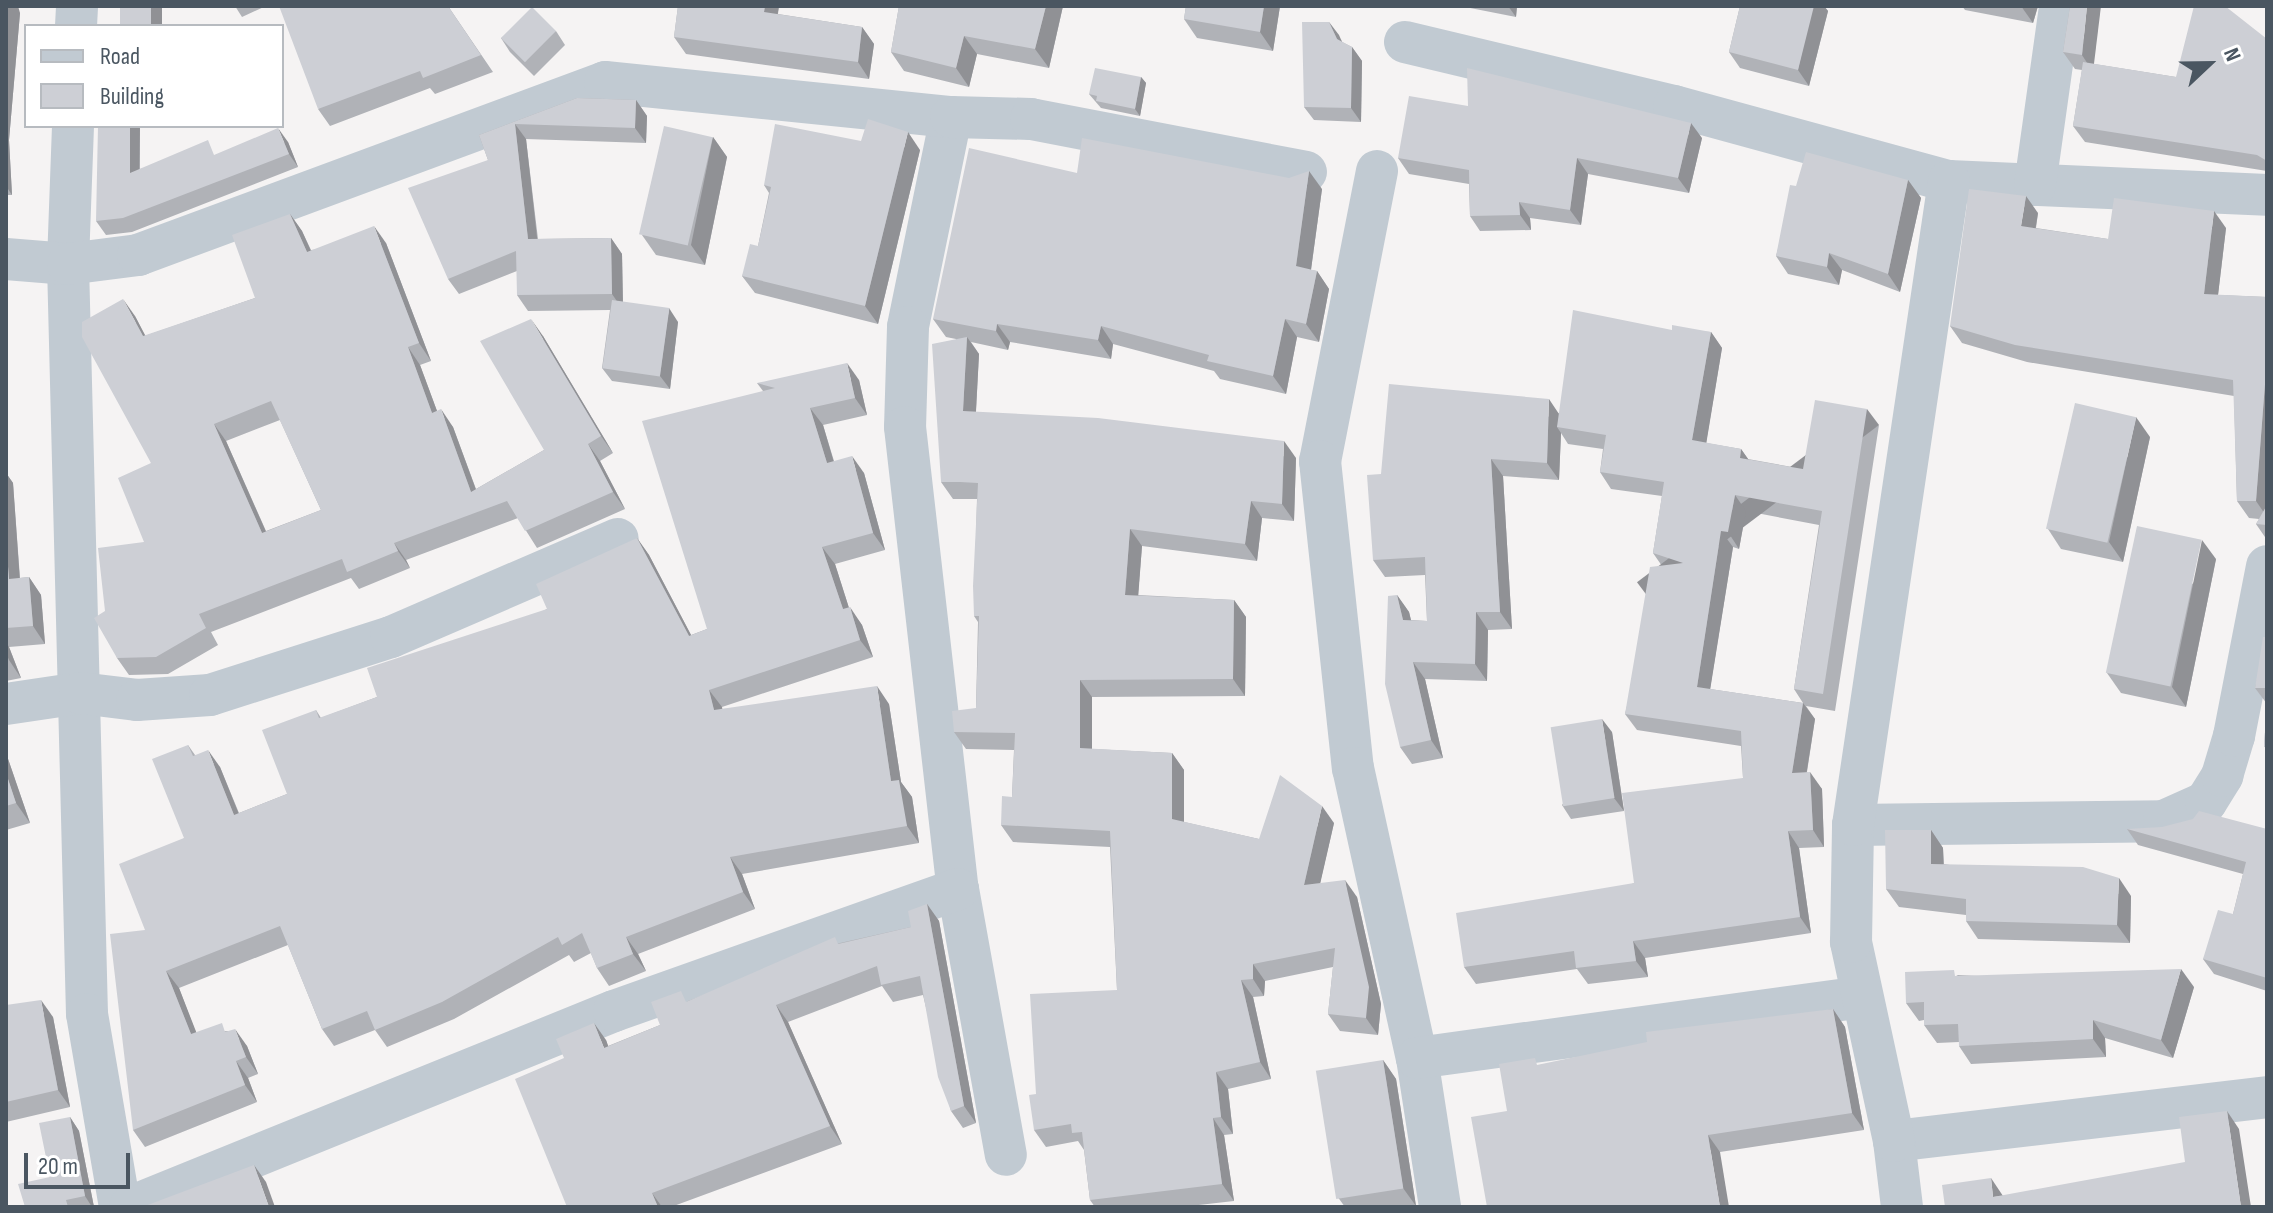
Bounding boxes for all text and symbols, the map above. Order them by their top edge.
legend [24,24,284,128]
north arrow [2169,24,2249,104]
text: Road [100,42,140,71]
text: N [2217,44,2246,65]
text: Building [100,82,164,111]
scale bar [28,1137,134,1187]
text: 20 m [38,1152,78,1181]

